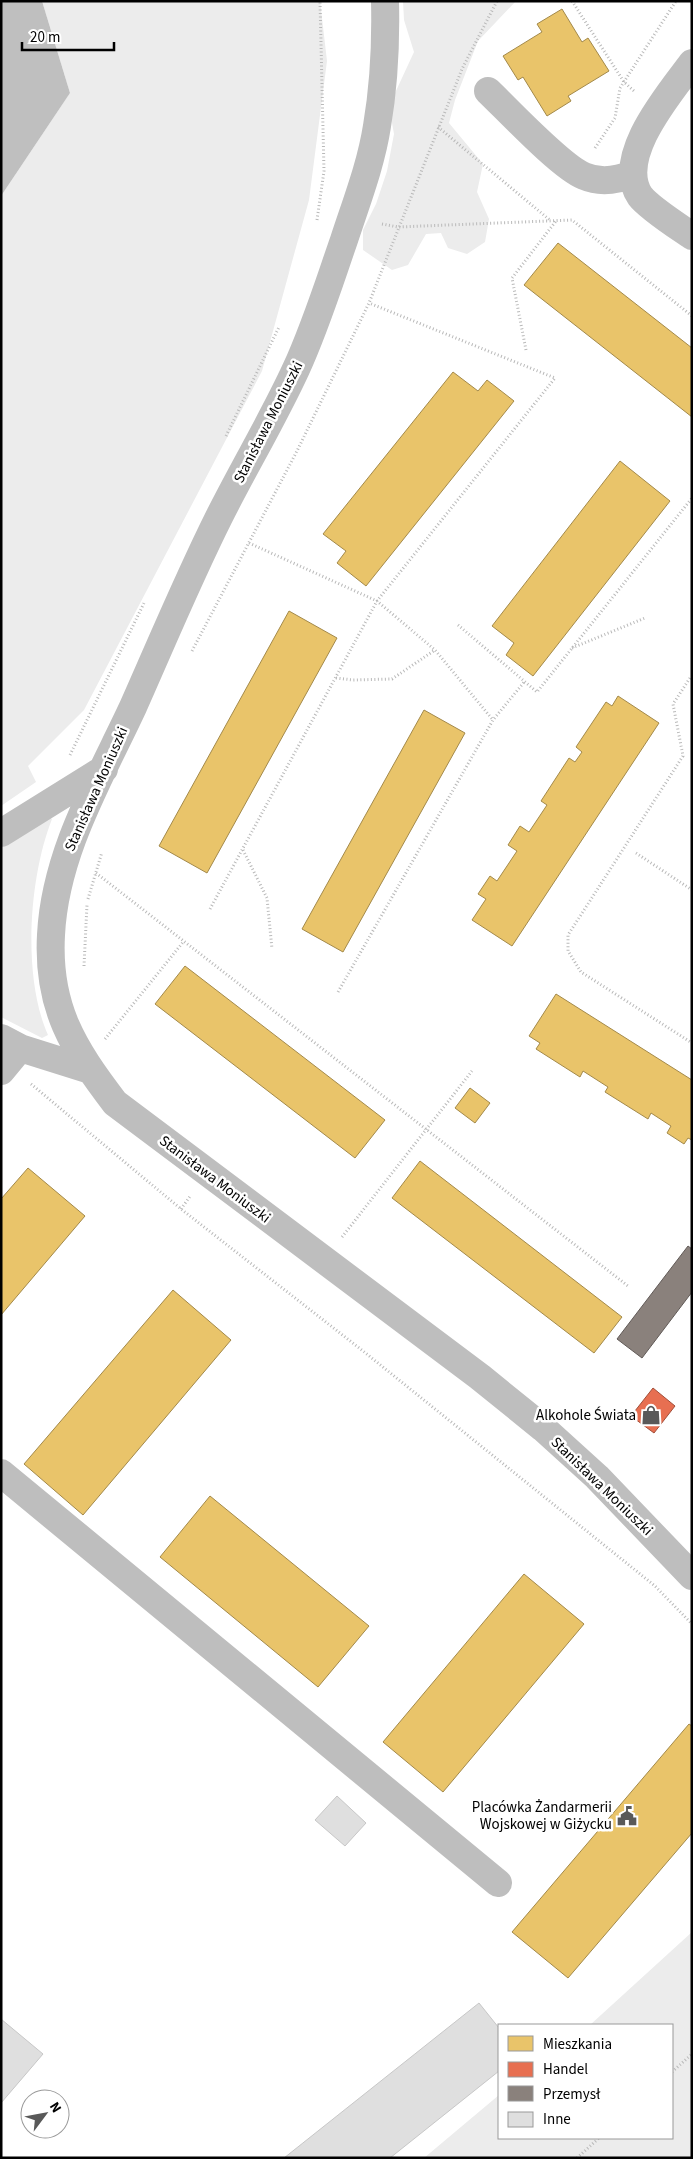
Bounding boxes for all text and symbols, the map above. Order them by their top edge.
scale bar [22,20,115,52]
text: 20 m [30,27,60,48]
street label: Stanisława Moniuszki [229,358,308,487]
street label: Stanisława Moniuszki [60,724,133,855]
street label: Stanisława Moniuszki [155,1131,275,1228]
shop icon: Alkohole Świata [640,1404,662,1426]
place label: Alkohole Świata [536,1405,636,1426]
street label: Stanisława Moniuszki [546,1432,657,1541]
place label: Placówka Żandarmerii Wojskowej w Giżycku [472,1797,612,1835]
public building icon: Placówka Żandarmerii Wojskowej w Giżycku [616,1805,638,1827]
legend [498,2024,673,2139]
text: Mieszkania [543,2034,612,2055]
text: Handel [543,2059,588,2080]
text: Przemysł [543,2084,601,2105]
north arrow [20,2089,70,2139]
text: N [44,2098,66,2117]
text: Inne [543,2109,571,2130]

